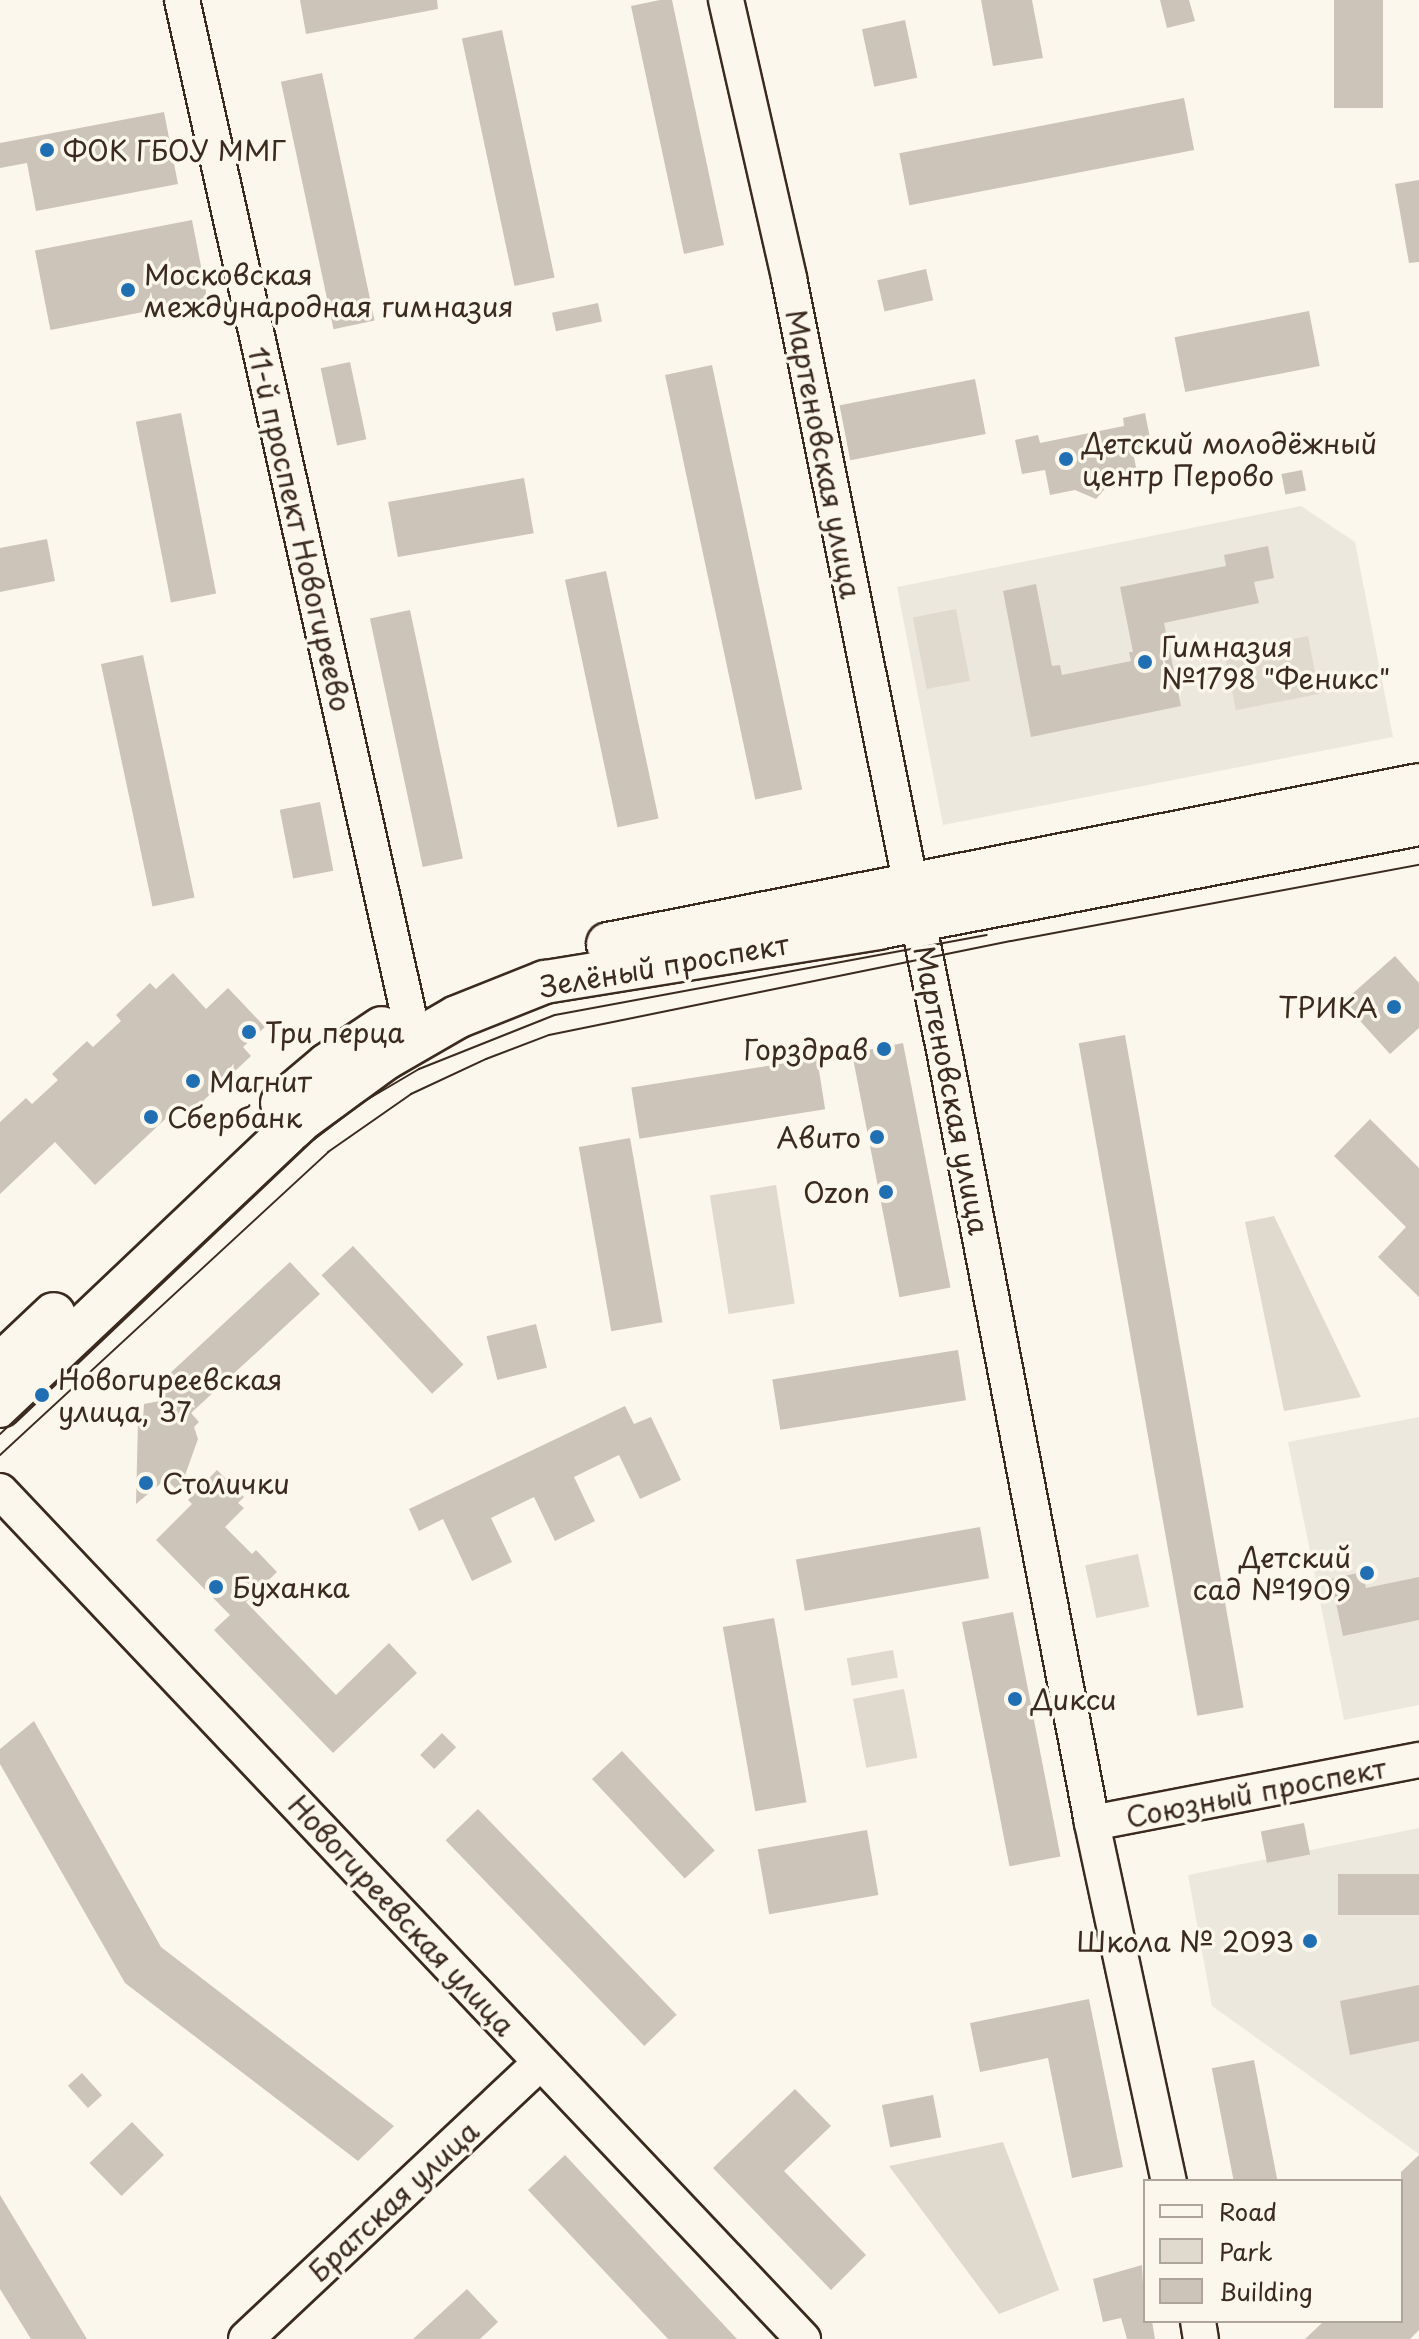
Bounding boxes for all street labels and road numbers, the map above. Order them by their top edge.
street label: Мартеновская улица [779,306,869,602]
street label: 11-й проспект Новогиреево [241,342,359,716]
street label: Зелёный проспект [537,927,791,1003]
street label: Мартеновская улица [907,942,997,1238]
street label: Союзный проспект [1123,1750,1389,1834]
street label: Новогиреевская улица [281,1787,523,2043]
street label: Братская улица [300,2113,486,2289]

